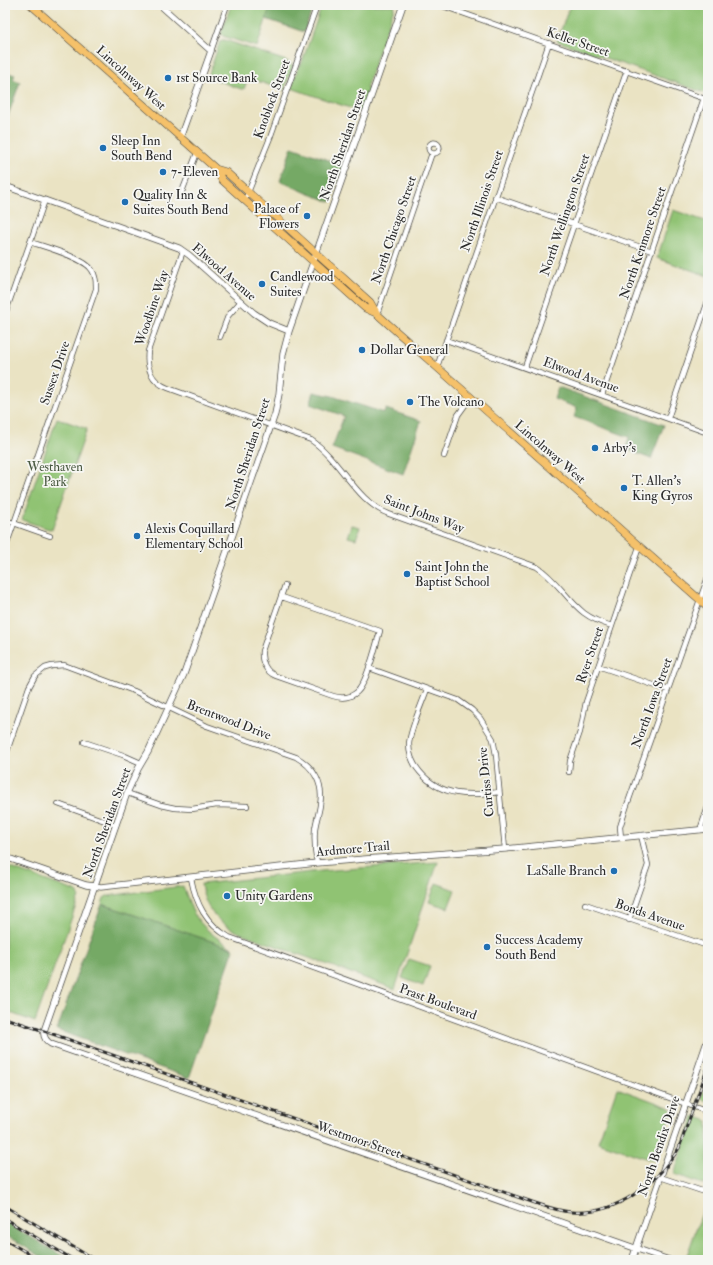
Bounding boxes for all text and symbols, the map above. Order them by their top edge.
street label: Keller Street [545,24,611,60]
street label: Lincolnway West [92,42,169,114]
street label: Knoblock Street [250,57,294,141]
place label: 1st Source Bank [176,70,258,86]
marker: 1st Source Bank [163,73,173,83]
street label: North Sheridan Street [316,87,370,203]
place label: Sleep Inn South Bend [111,133,173,164]
marker: Sleep Inn South Bend [98,143,108,153]
street label: North Illinois Street [457,148,507,254]
street label: North Wellington Street [537,152,593,278]
place label: 7-Eleven [171,164,218,180]
marker: 7-Eleven [158,167,168,177]
street label: North Chicago Street [368,174,420,286]
street label: North Kenmore Street [616,185,670,301]
place label: Quality Inn & Suites South Bend [133,187,229,218]
marker: Quality Inn & Suites South Bend [120,197,130,207]
place label: Palace of Flowers [254,201,301,232]
marker: Palace of Flowers [302,211,312,221]
street label: Elwood Avenue [189,240,260,305]
street label: Woodbine Way [131,268,173,349]
place label: Candlewood Suites [270,269,334,300]
marker: Candlewood Suites [257,279,267,289]
street label: Sussex Drive [37,338,74,407]
place label: Dollar General [370,342,449,358]
marker: Dollar General [357,345,367,355]
street label: Elwood Avenue [541,354,622,396]
place label: The Volcano [418,394,484,410]
street label: North Sheridan Street [222,396,274,512]
marker: The Volcano [405,397,415,407]
street label: Lincolnway West [511,417,589,488]
place label: Arby's [602,440,637,457]
marker: Arby's [590,443,600,453]
park label: Westhaven Park [26,459,83,490]
place label: T. Allen's King Gyros [632,473,693,505]
marker: T. Allen's King Gyros [619,483,629,493]
street label: Saint Johns Way [381,491,467,538]
place label: Alexis Coquillard Elementary School [144,521,244,553]
marker: Alexis Coquillard Elementary School [132,531,142,541]
place label: Saint John the Baptist School [415,559,490,591]
marker: Saint John the Baptist School [402,569,412,579]
street label: Ryer Street [573,625,608,686]
street label: North Iowa Street [628,656,676,750]
street label: Brentwood Drive [185,697,274,744]
street label: Curtiss Drive [474,746,498,818]
street label: North Sheridan Street [80,766,134,880]
street label: Ardmore Trail [314,838,391,860]
place label: LaSalle Branch [527,863,606,879]
marker: LaSalle Branch [609,866,619,876]
place label: Unity Gardens [235,888,313,905]
marker: Unity Gardens [222,891,232,901]
street label: Bonds Avenue [613,896,687,935]
place label: Success Academy South Bend [495,932,583,963]
marker: Success Academy South Bend [482,942,492,952]
street label: Prast Boulevard [397,981,480,1024]
street label: North Bendix Drive [634,1093,684,1198]
street label: Westmoor Street [314,1118,403,1162]

